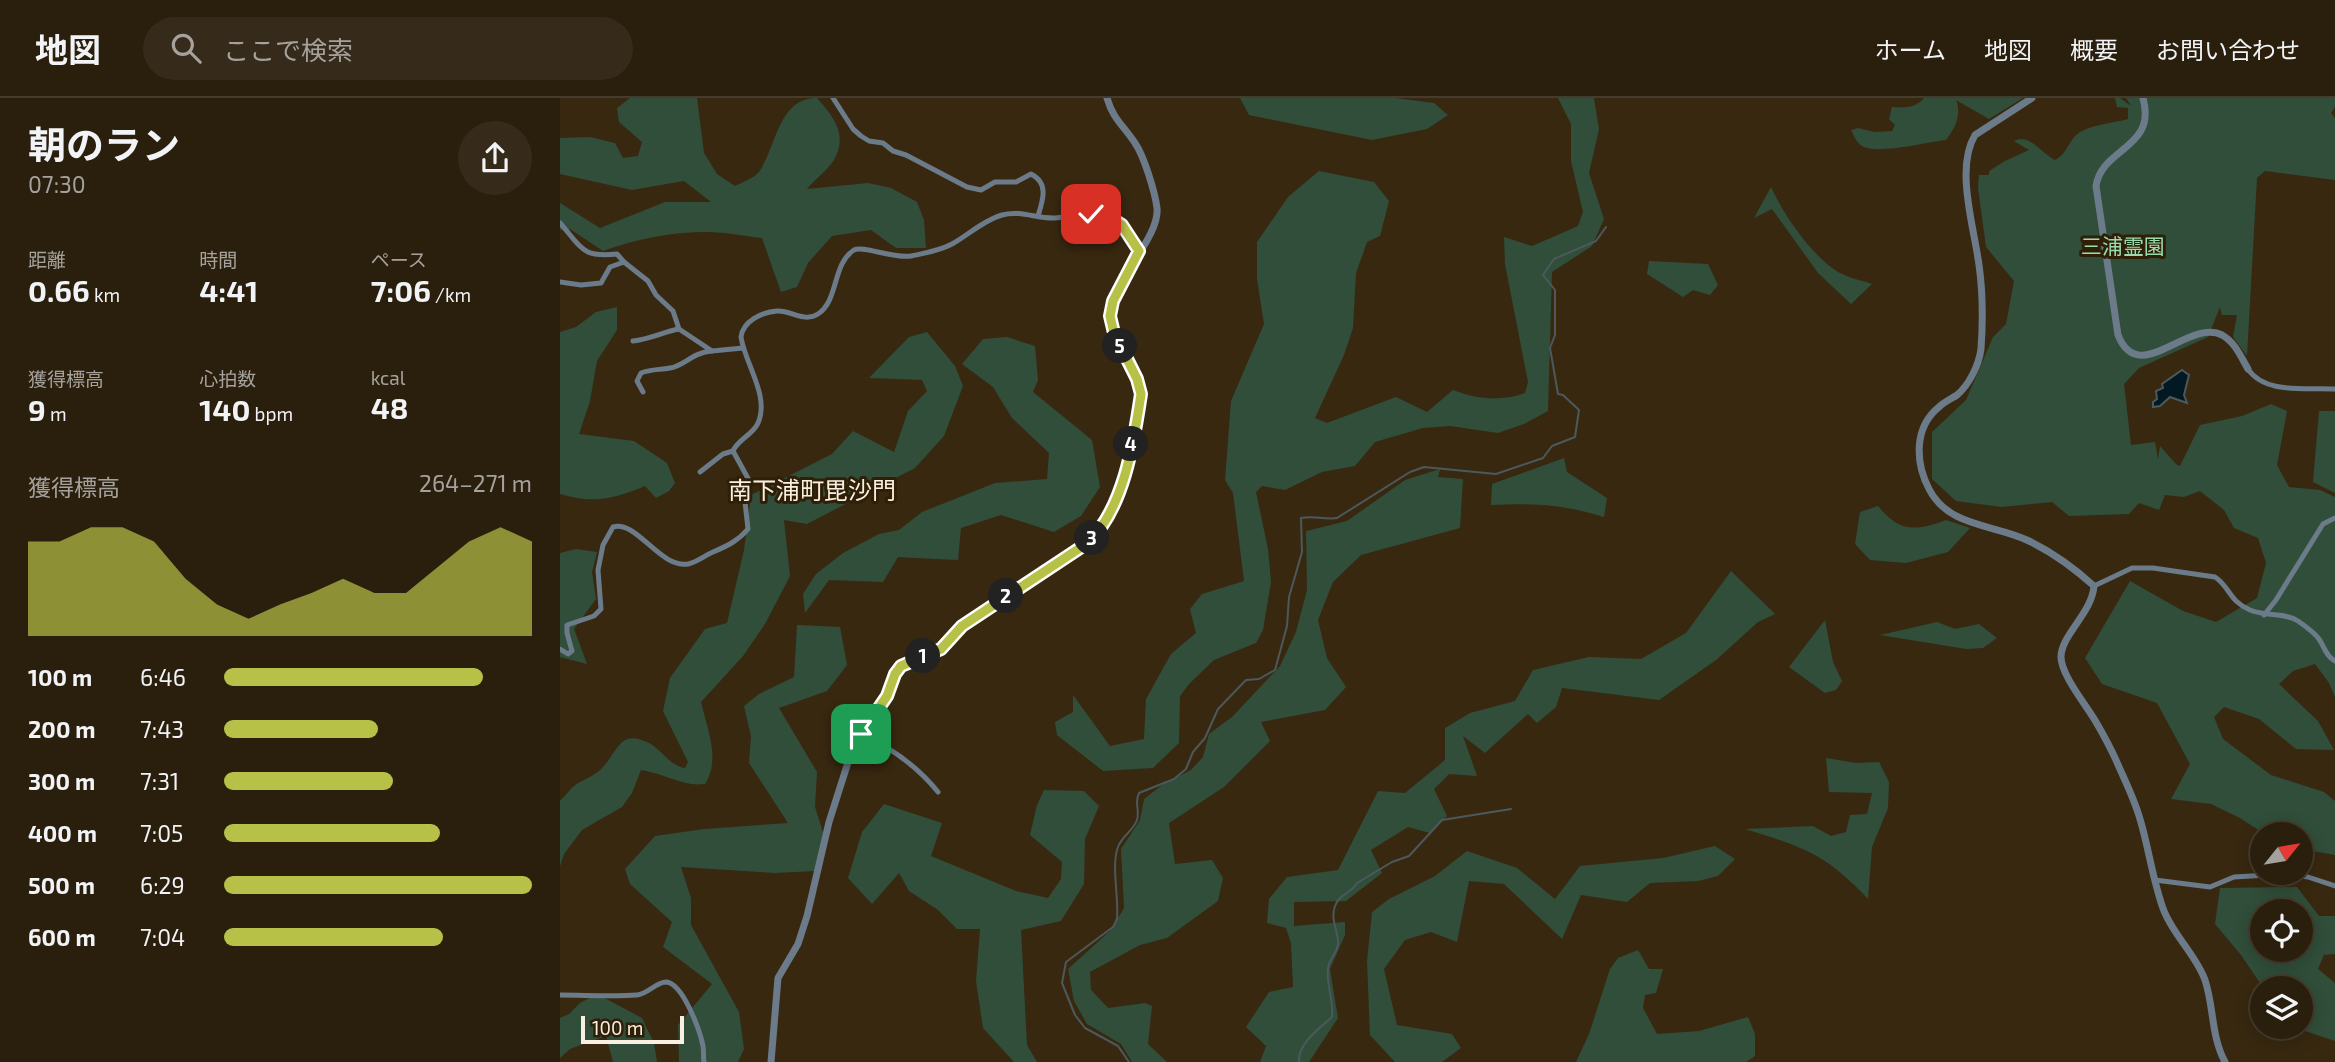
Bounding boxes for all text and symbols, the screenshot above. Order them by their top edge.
search box [143,17,633,80]
text: 地図 [35,29,101,69]
icon: search [167,29,205,67]
text: ここで検索 [223,34,353,65]
text: ホーム [1875,35,1946,64]
text: 地図 [1984,35,2032,64]
text: 概要 [2070,35,2118,64]
text: お問い合わせ [2156,35,2300,64]
text: 朝のラン [28,121,180,167]
button: share [458,121,532,195]
text: 07:30 [28,170,86,198]
pin [1061,184,1121,244]
icon: check [1072,195,1110,233]
park label: 三浦霊園 [2081,233,2165,258]
text: 距離 [28,248,66,271]
text: 時間 [199,248,237,271]
text: ペース [371,248,427,271]
text: 0.66 [28,272,90,308]
text: 4:41 [199,272,258,308]
text: 7:06 [371,272,431,308]
text: km [90,283,120,306]
text: /km [431,283,471,306]
pin: 5 [1102,328,1138,364]
text: 5 [1114,334,1125,357]
text: kcal [371,366,405,389]
text: 獲得標高 [28,367,104,390]
text: 心拍数 [199,367,256,390]
text: 48 [371,389,408,425]
text: 9 [28,391,46,427]
text: 140 [199,391,250,427]
text: m [46,402,67,425]
text: bpm [250,402,293,425]
pin: 4 [1114,426,1148,462]
text: 4 [1124,432,1137,455]
text: 264–271 m [419,469,532,497]
text: 獲得標高 [28,473,120,501]
district label: 南下浦町毘沙門 [728,475,896,504]
pin: 3 [1074,520,1110,556]
text: 3 [1086,526,1097,549]
pin: 2 [988,578,1024,614]
text: 2 [1000,584,1011,607]
pin: 1 [906,638,940,674]
text: 1 [918,644,927,667]
text: 100 m [28,663,92,691]
text: 6:46 [140,663,186,691]
pin [831,704,891,764]
text: 200 m [28,715,96,743]
text: 7:43 [140,715,184,743]
icon: arrive [842,715,880,753]
text: 300 m [28,767,95,795]
text: 7:31 [140,767,179,795]
text: 400 m [28,819,97,847]
text: 7:05 [140,819,183,847]
north arrow [2250,822,2314,886]
map controls [2250,822,2313,1039]
text: 500 m [28,871,95,899]
text: 6:29 [140,871,185,899]
button: locate [2250,899,2313,962]
text: 600 m [28,923,96,951]
text: 7:04 [140,923,185,951]
button: layers [2250,976,2313,1039]
scale bar [581,1013,684,1045]
text: 100 m [592,1016,643,1039]

